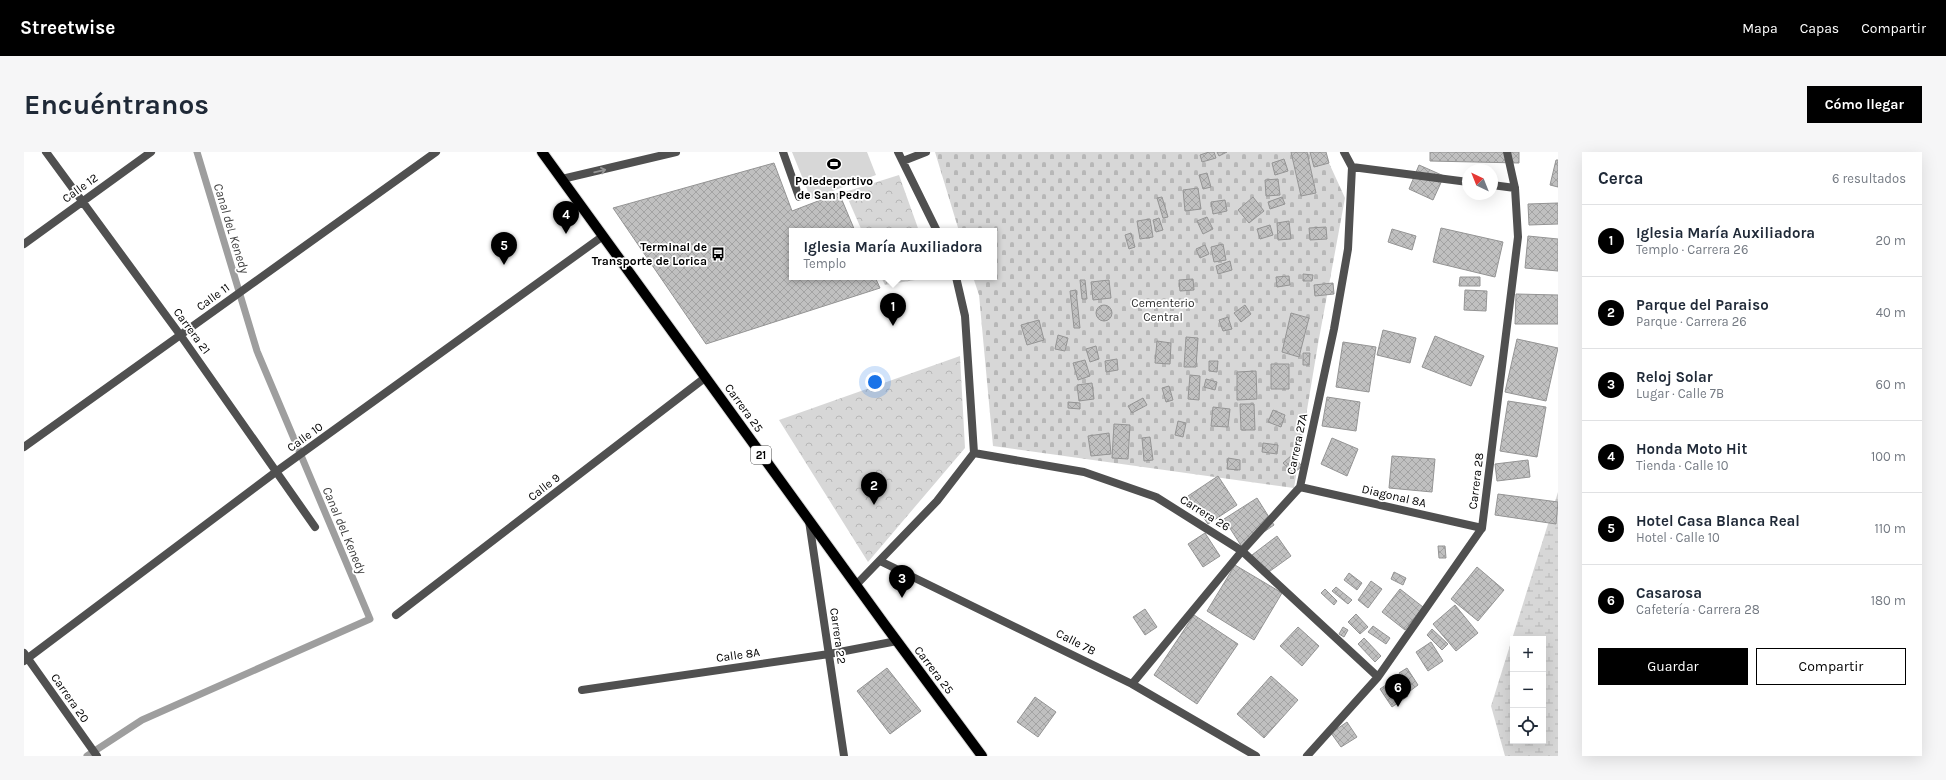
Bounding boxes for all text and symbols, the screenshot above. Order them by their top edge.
text: Streetwise [20,17,115,39]
text: Mapa [1742,20,1778,37]
text: Capas [1800,20,1839,37]
text: Compartir [1861,20,1926,37]
button: Cómo llegar [1807,86,1922,123]
text: Encuéntranos [24,88,209,121]
sports icon: Poledeportivo de San Pedro [826,156,842,172]
north arrow [1462,164,1498,200]
one-way arrow [593,166,606,174]
text: Cerca [1598,168,1643,188]
street label: Calle 12 [59,170,101,206]
text: 6 resultados [1832,171,1906,186]
place label: Poledeportivo de San Pedro [795,174,873,202]
water label: Canal deL Kenedy [211,181,252,275]
pin: 4 [553,201,579,234]
text: Iglesia María Auxiliadora [1636,224,1815,242]
popup [789,228,997,280]
pin: 5 [491,232,517,265]
text: 1 [1609,233,1613,248]
text: 20 m [1876,233,1906,248]
text: Iglesia María Auxiliadora [803,238,983,256]
place label: Terminal de Transporte de Lorica [592,240,707,268]
text: Templo · Carrera 26 [1636,242,1748,257]
bus stop icon: Terminal de Transporte de Lorica [710,246,726,262]
text: Templo [803,256,846,271]
street label: Calle 11 [194,280,232,314]
pin: 1 [880,293,906,326]
park label: Cementerio Central [1131,296,1195,324]
text: Parque del Paraiso [1636,296,1769,314]
street label: Carrera 21 [171,305,213,357]
text: 2 [1607,305,1615,320]
text: 40 m [1876,305,1906,320]
text: Parque · Carrera 26 [1636,314,1747,329]
text: Reloj Solar [1636,368,1713,386]
your location [865,372,885,392]
text: 3 [1607,377,1615,392]
text: 60 m [1876,377,1906,392]
street label: Carrera 25 [722,381,766,435]
text: Lugar · Calle 7B [1636,386,1724,401]
street label: Carrera 27A [1284,412,1310,476]
street label: Calle 10 [284,419,326,455]
text: Honda Moto Hit [1636,440,1747,458]
road number: 21 [751,446,771,464]
text: 4 [1607,449,1615,464]
text: 100 m [1871,449,1906,464]
street label: Carrera 28 [1466,452,1486,510]
text: Tienda · Calle 10 [1636,458,1728,473]
street label: Calle 9 [525,470,563,504]
pin: 2 [861,472,887,505]
street label: Diagonal 8A [1360,482,1428,510]
water label: Canal deL Kenedy [319,484,370,576]
street label: Carrera 26 [1177,492,1233,534]
text: Hotel Casa Blanca Real [1636,512,1800,530]
text: 5 [1607,521,1615,536]
text: 110 m [1874,521,1906,536]
text: Hotel · Calle 10 [1636,530,1720,545]
pin: 3 [889,565,915,598]
text: Casarosa [1636,584,1702,602]
text: 6 [1607,593,1615,608]
text: 180 m [1871,593,1906,608]
text: Cafetería · Carrera 28 [1636,602,1760,617]
street label: Carrera 22 [827,607,849,665]
street label: Calle 7B [1054,626,1098,658]
map controls [1510,636,1546,744]
button: + [1510,636,1546,672]
street label: Carrera 25 [911,643,957,697]
street label: Calle 8A [715,645,761,665]
button: Guardar [1598,648,1748,685]
button: Compartir [1756,648,1906,685]
street label: Carrera 20 [48,671,92,725]
button: − [1510,672,1546,708]
pin: 6 [1385,674,1411,707]
button: locate [1510,708,1546,744]

